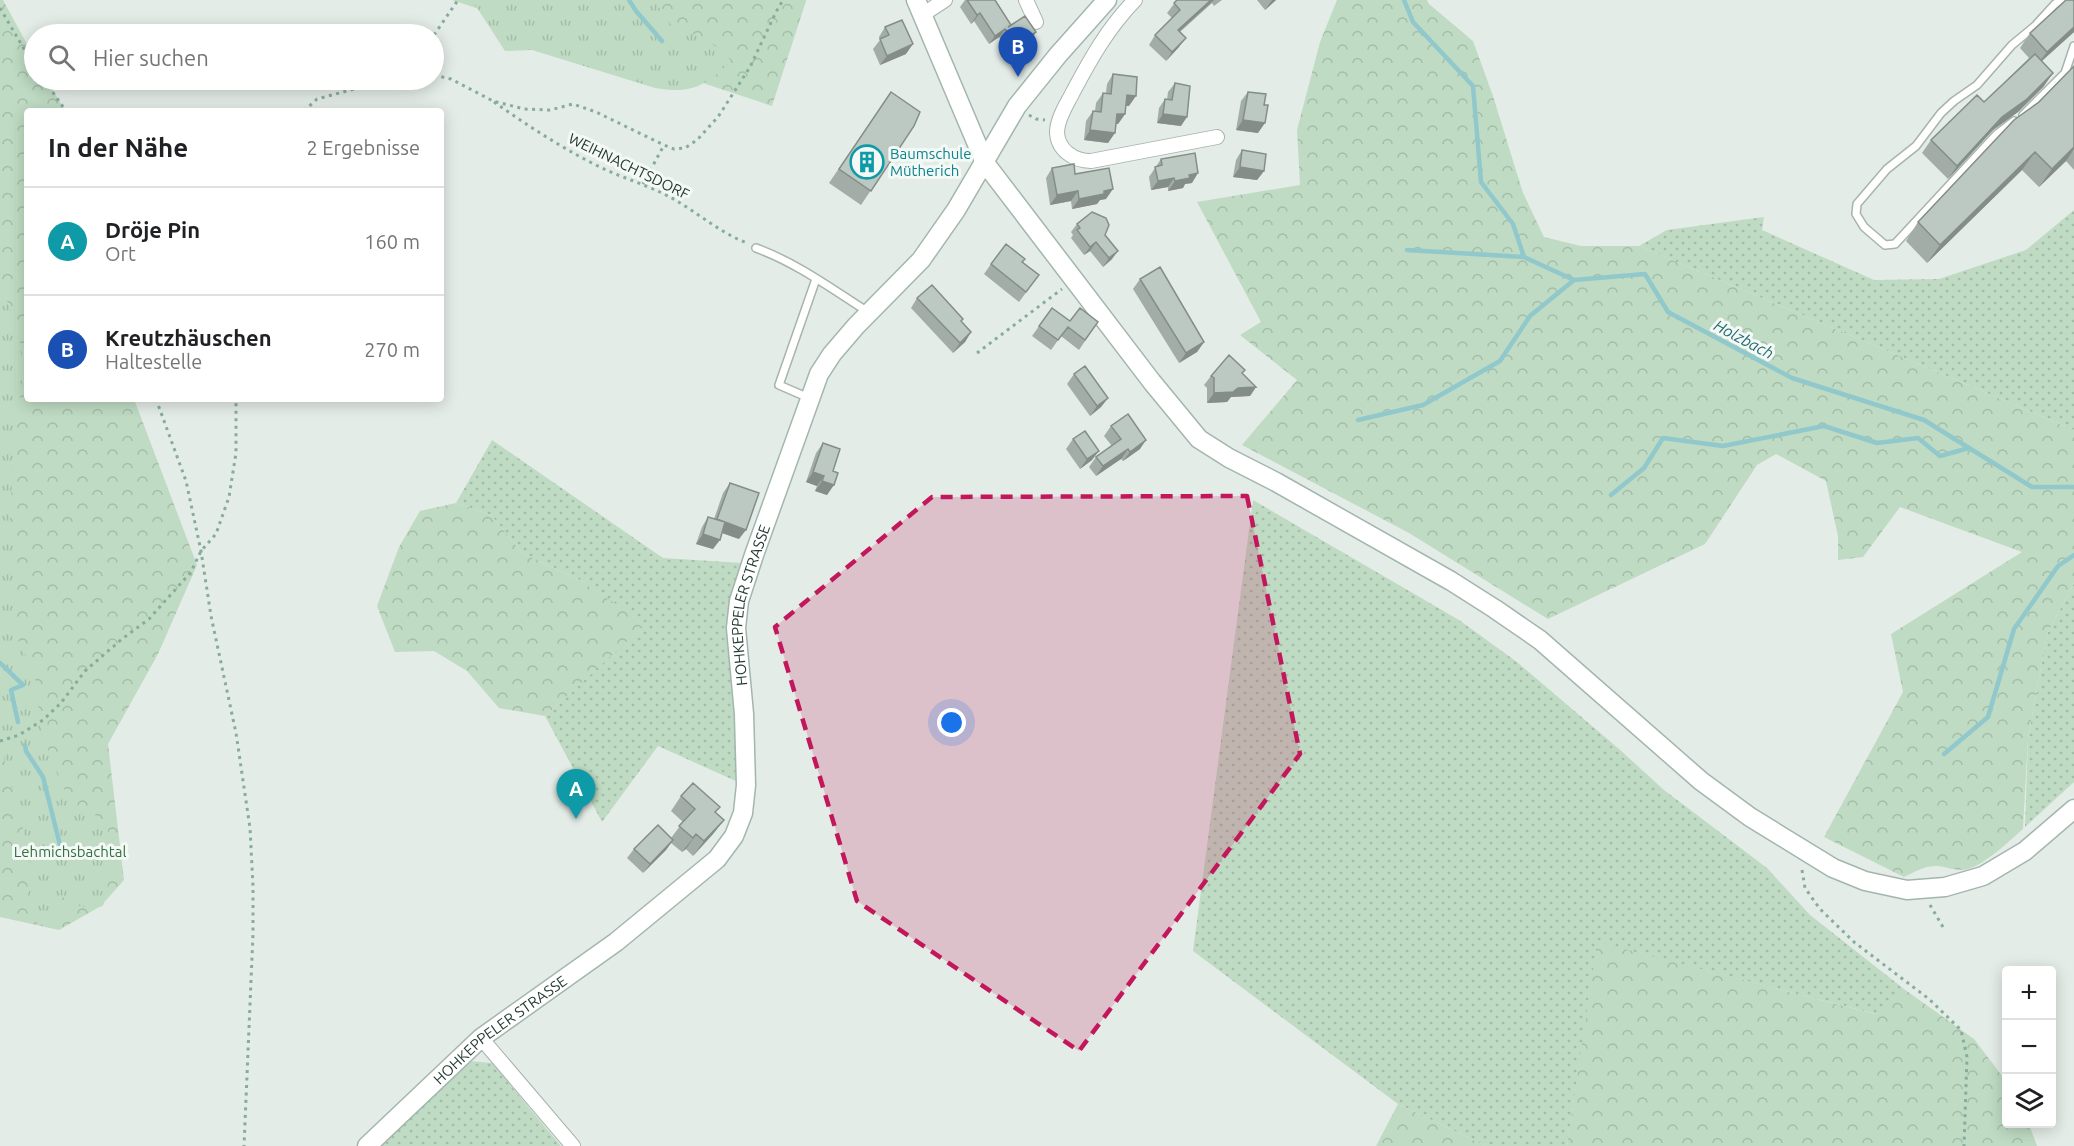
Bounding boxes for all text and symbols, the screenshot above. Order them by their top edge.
search box [24,24,444,90]
pin: B [998,28,1038,77]
icon: search [45,41,78,74]
text: Hier suchen [93,45,209,70]
street label: WEIHNACHTSDORF [566,129,692,203]
text: In der Nähe [48,133,188,162]
text: 2 Ergebnisse [306,136,420,159]
building icon: Baumschule Mütherich [849,144,885,180]
place label: Baumschule Mütherich [890,145,972,179]
text: Dröje Pin [105,217,200,242]
text: A [60,230,75,253]
text: 160 m [364,230,420,253]
text: Ort [105,242,136,265]
water label: Holzbach [1711,316,1777,362]
text: Kreutzhäuschen [105,325,272,350]
text: B [61,338,74,361]
text: 270 m [364,338,420,361]
text: Haltestelle [105,350,202,373]
street label: HOHKEPPELER STRASSE [727,522,773,687]
your location [937,708,966,737]
pin: A [556,770,596,819]
park label: Lehmichsbachtal [14,843,126,860]
map controls [2002,966,2056,1128]
button: + [2002,966,2056,1020]
street label: HOHKEPPELER STRASSE [430,972,570,1087]
button: − [2002,1020,2056,1074]
button: layers [2002,1074,2056,1128]

